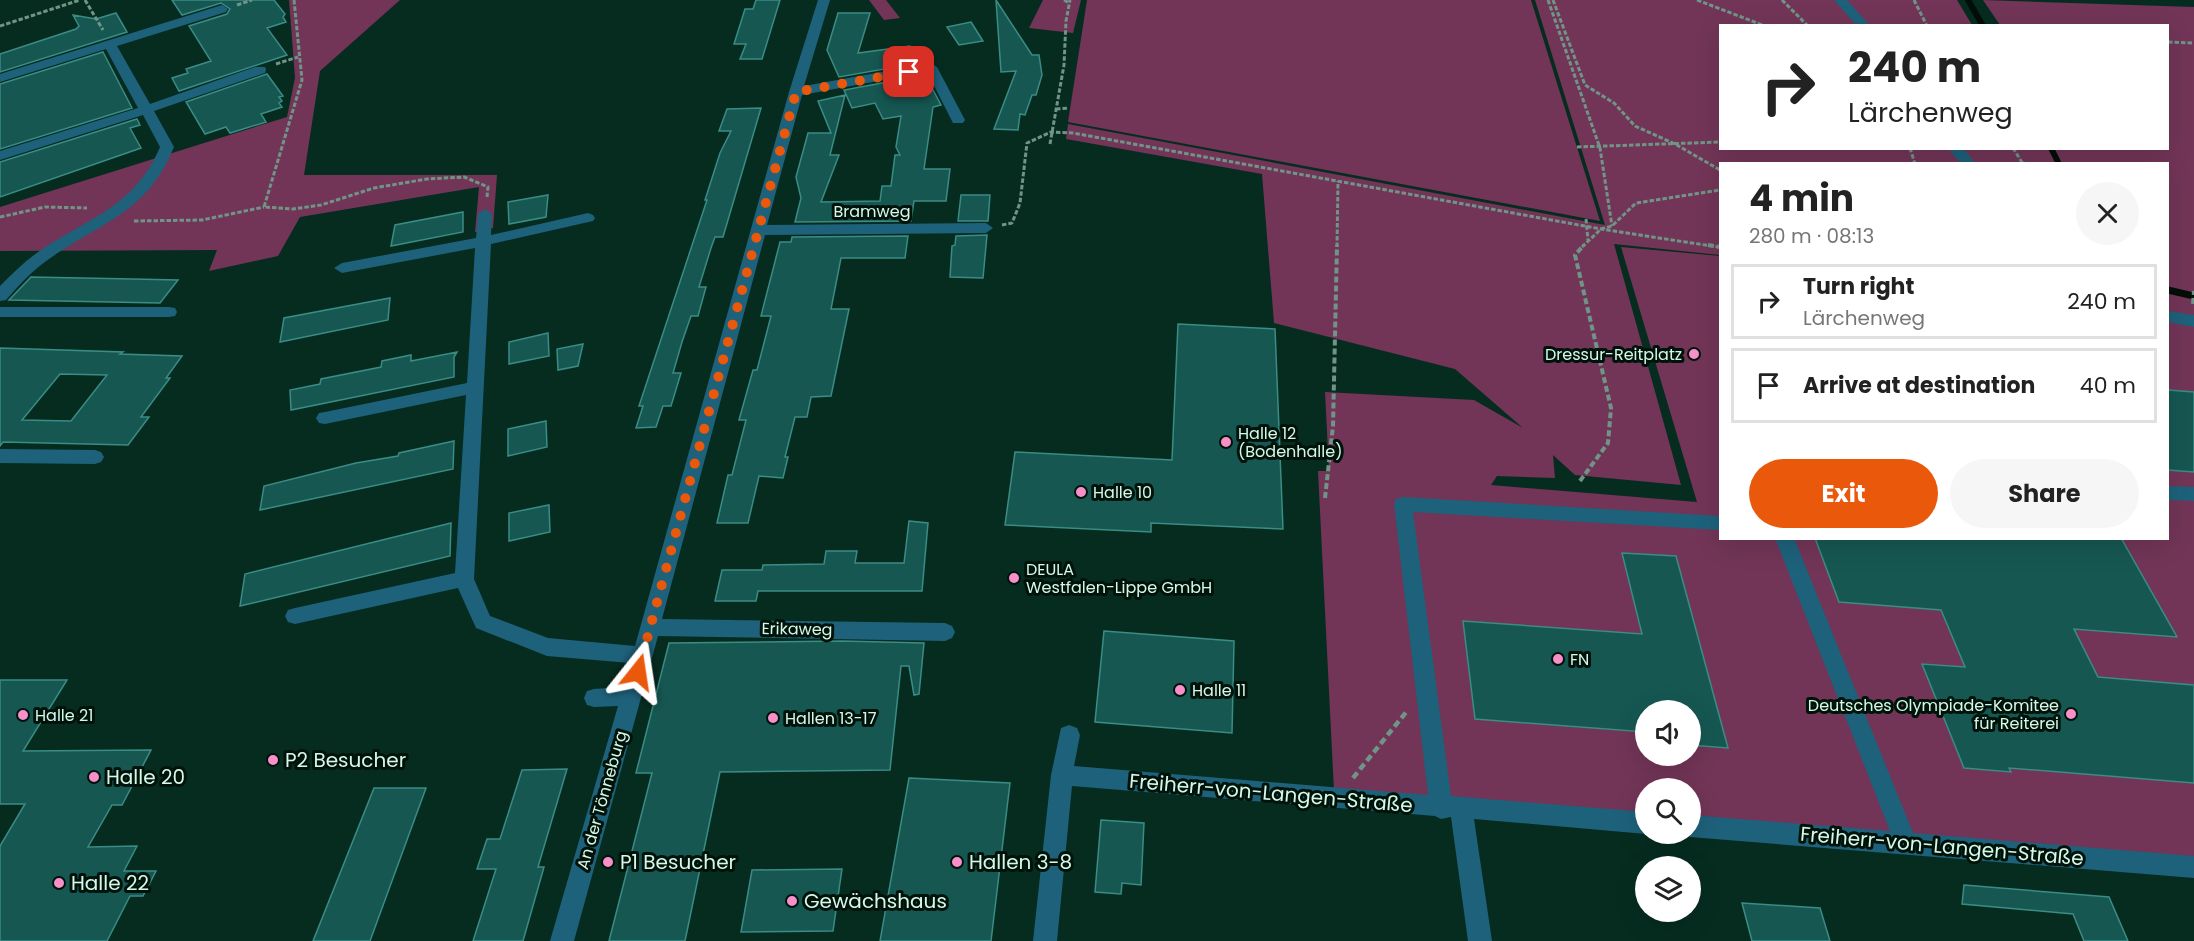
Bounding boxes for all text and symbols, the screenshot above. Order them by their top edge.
text: 240 m [1848,38,1981,97]
pin [883,46,934,97]
icon: right [1749,48,1827,126]
icon: arrive [892,55,925,88]
text: Lärchenweg [1848,94,2013,131]
text: 4 min [1749,173,1854,224]
button: close [2076,182,2139,245]
street label: Bramweg [834,200,910,223]
text: 280 m · 08:13 [1749,222,1874,250]
text: Turn right [1803,271,1914,302]
icon: right [1752,285,1785,318]
text: 240 m [2067,286,2136,317]
text: Lärchenweg [1803,304,1925,332]
place label: Dressur-Reitplatz [1545,343,1682,366]
marker: Dressur-Reitplatz [1687,347,1701,361]
icon: arrive [1752,369,1785,402]
text: Arrive at destination [1803,370,2035,401]
text: 40 m [2080,370,2136,401]
place label: Halle 12 (Bodenhalle) [1238,422,1342,463]
marker: Halle 12 (Bodenhalle) [1219,435,1233,449]
button: Exit [1749,459,1938,528]
button: Share [1950,459,2139,528]
place label: Halle 10 [1093,481,1152,504]
marker: Halle 10 [1074,485,1088,499]
place label: DEULA Westfalen-Lippe GmbH [1026,558,1212,599]
marker: DEULA Westfalen-Lippe GmbH [1007,571,1021,585]
street label: Erikaweg [761,617,833,641]
position arrow [606,640,670,704]
place label: FN [1570,648,1589,671]
marker: FN [1551,652,1565,666]
place label: Halle 11 [1192,679,1246,702]
marker: Halle 11 [1173,683,1187,697]
place label: Deutsches Olympiade-Komitee für Reiterei [1808,694,2059,735]
map controls [1635,700,1701,922]
button: sound [1635,700,1701,766]
place label: Halle 21 [35,704,93,727]
place label: Hallen 13-17 [785,707,877,730]
marker: Deutsches Olympiade-Komitee für Reiterei [2064,707,2078,721]
marker: Halle 21 [16,708,30,722]
marker: Hallen 13-17 [766,711,780,725]
street label: An der Tönneburg [571,728,633,872]
place label: P2 Besucher [285,746,406,774]
marker: P2 Besucher [266,753,280,767]
place label: Halle 20 [106,763,185,791]
street label: Freiherr-von-Langen-Straße [1128,767,1414,819]
marker: Halle 20 [87,770,101,784]
button: search [1635,778,1701,844]
street label: Freiherr-von-Langen-Straße [1799,820,2085,872]
place label: P1 Besucher [620,848,736,876]
place label: Hallen 3-8 [969,848,1072,876]
marker: P1 Besucher [601,855,615,869]
marker: Hallen 3-8 [950,855,964,869]
button: layers [1635,856,1701,922]
place label: Halle 22 [71,869,149,897]
marker: Halle 22 [52,876,66,890]
place label: Gewächshaus [804,887,947,915]
marker: Gewächshaus [785,894,799,908]

